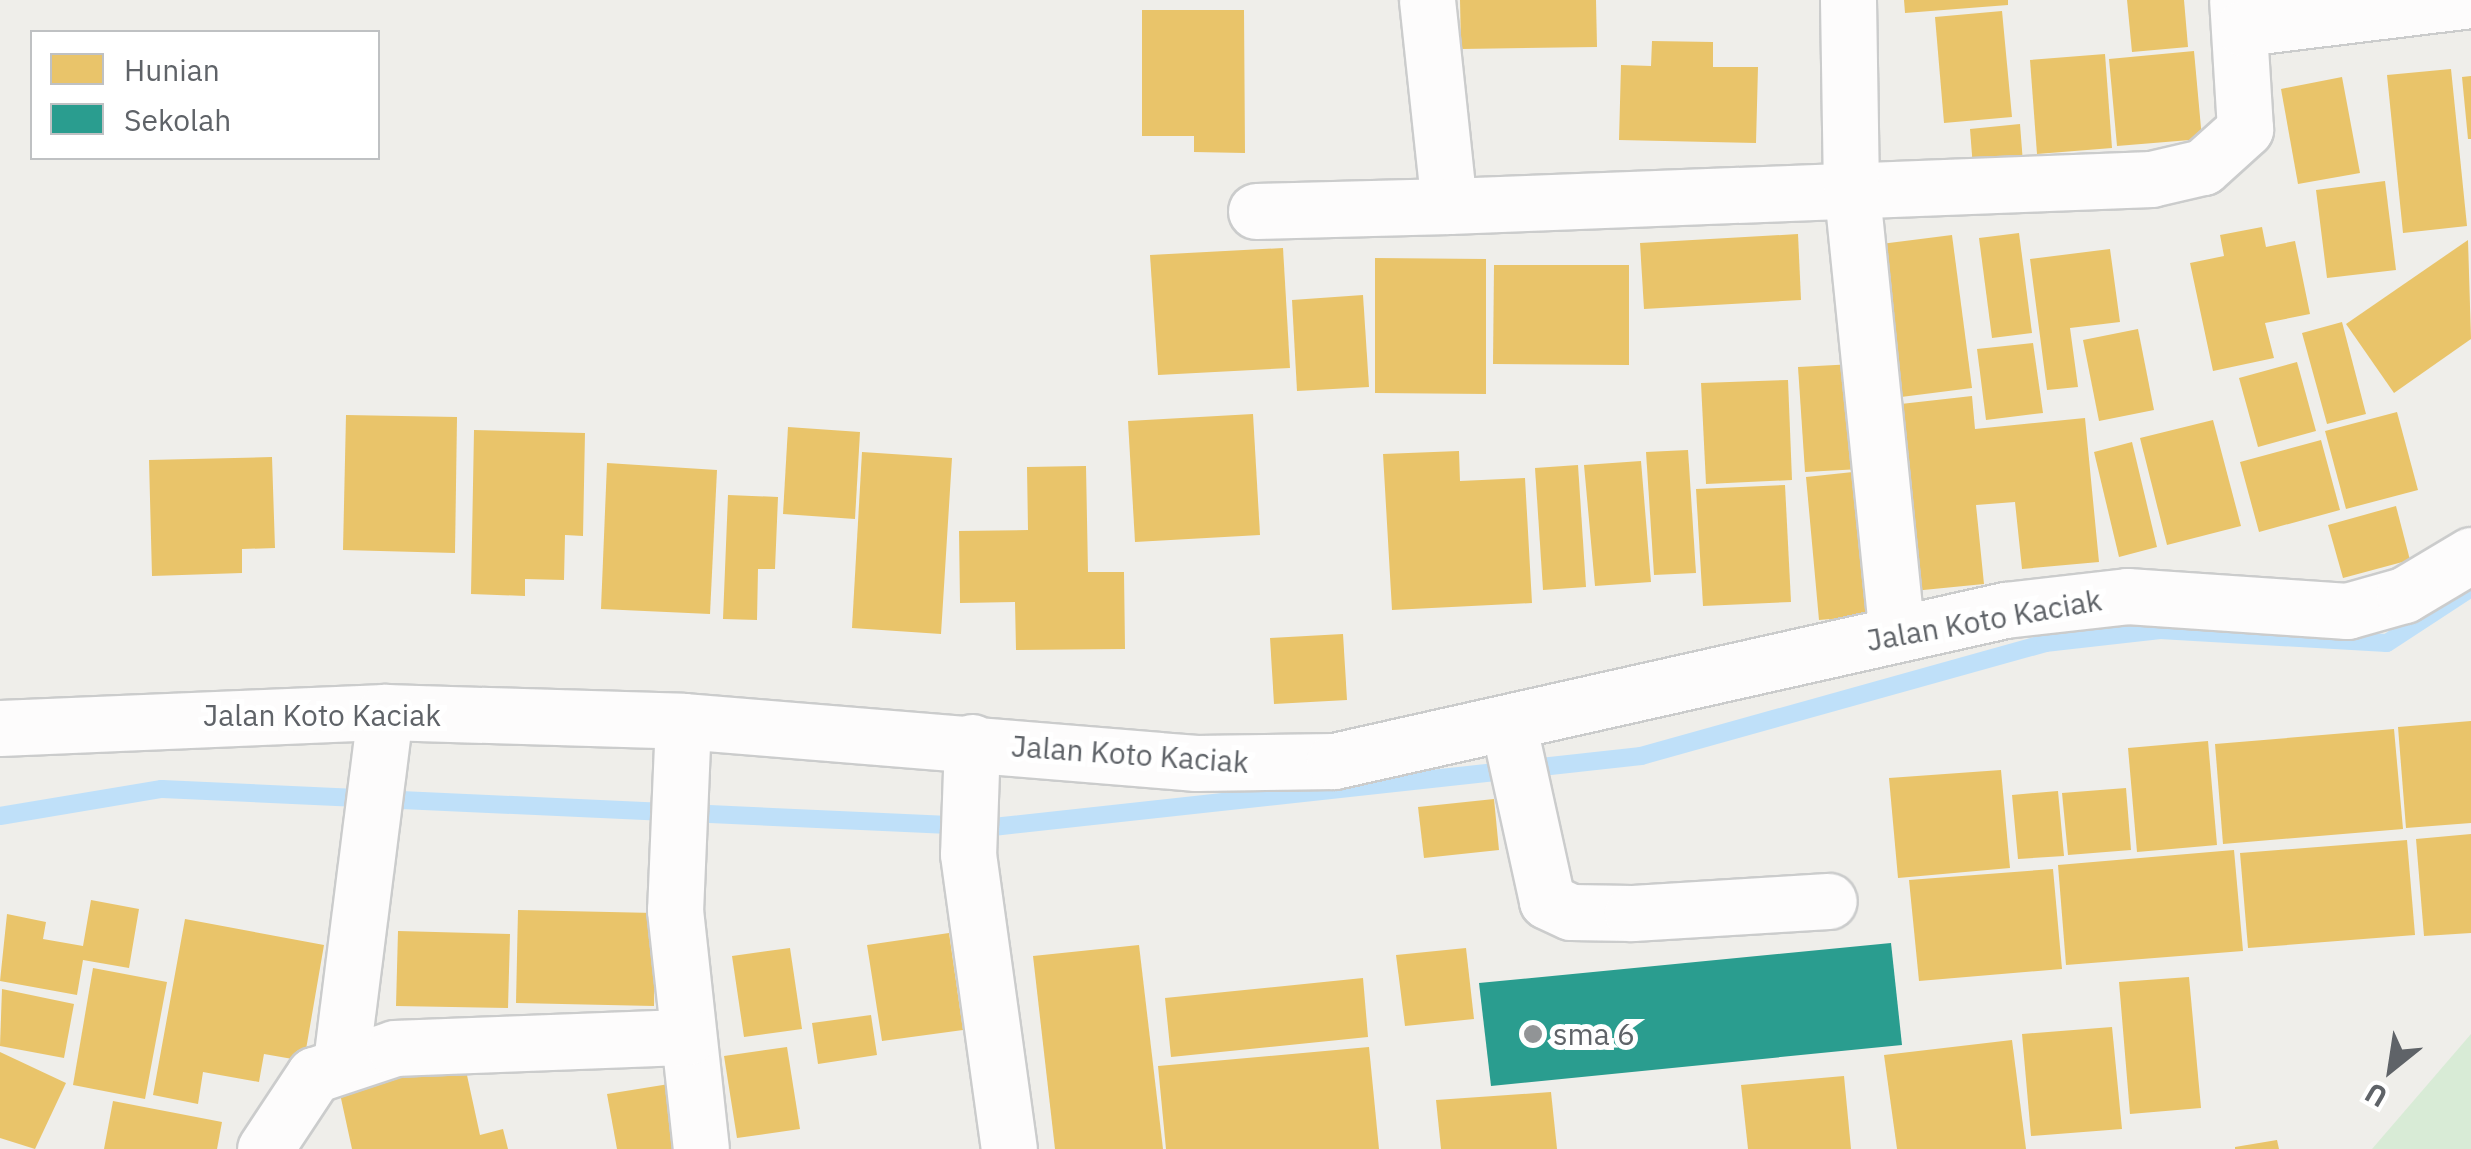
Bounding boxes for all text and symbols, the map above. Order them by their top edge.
legend [30,30,380,160]
text: Hunian [124,50,220,89]
text: Sekolah [124,100,231,139]
street label: Jalan Koto Kaciak [1864,582,2104,658]
street label: Jalan Koto Kaciak [203,697,441,733]
street label: Jalan Koto Kaciak [1010,728,1250,780]
place label: sma 6 [1553,1016,1635,1052]
north arrow [2341,1019,2441,1119]
marker: sma 6 [1522,1023,1544,1045]
text: U [2358,1075,2393,1116]

